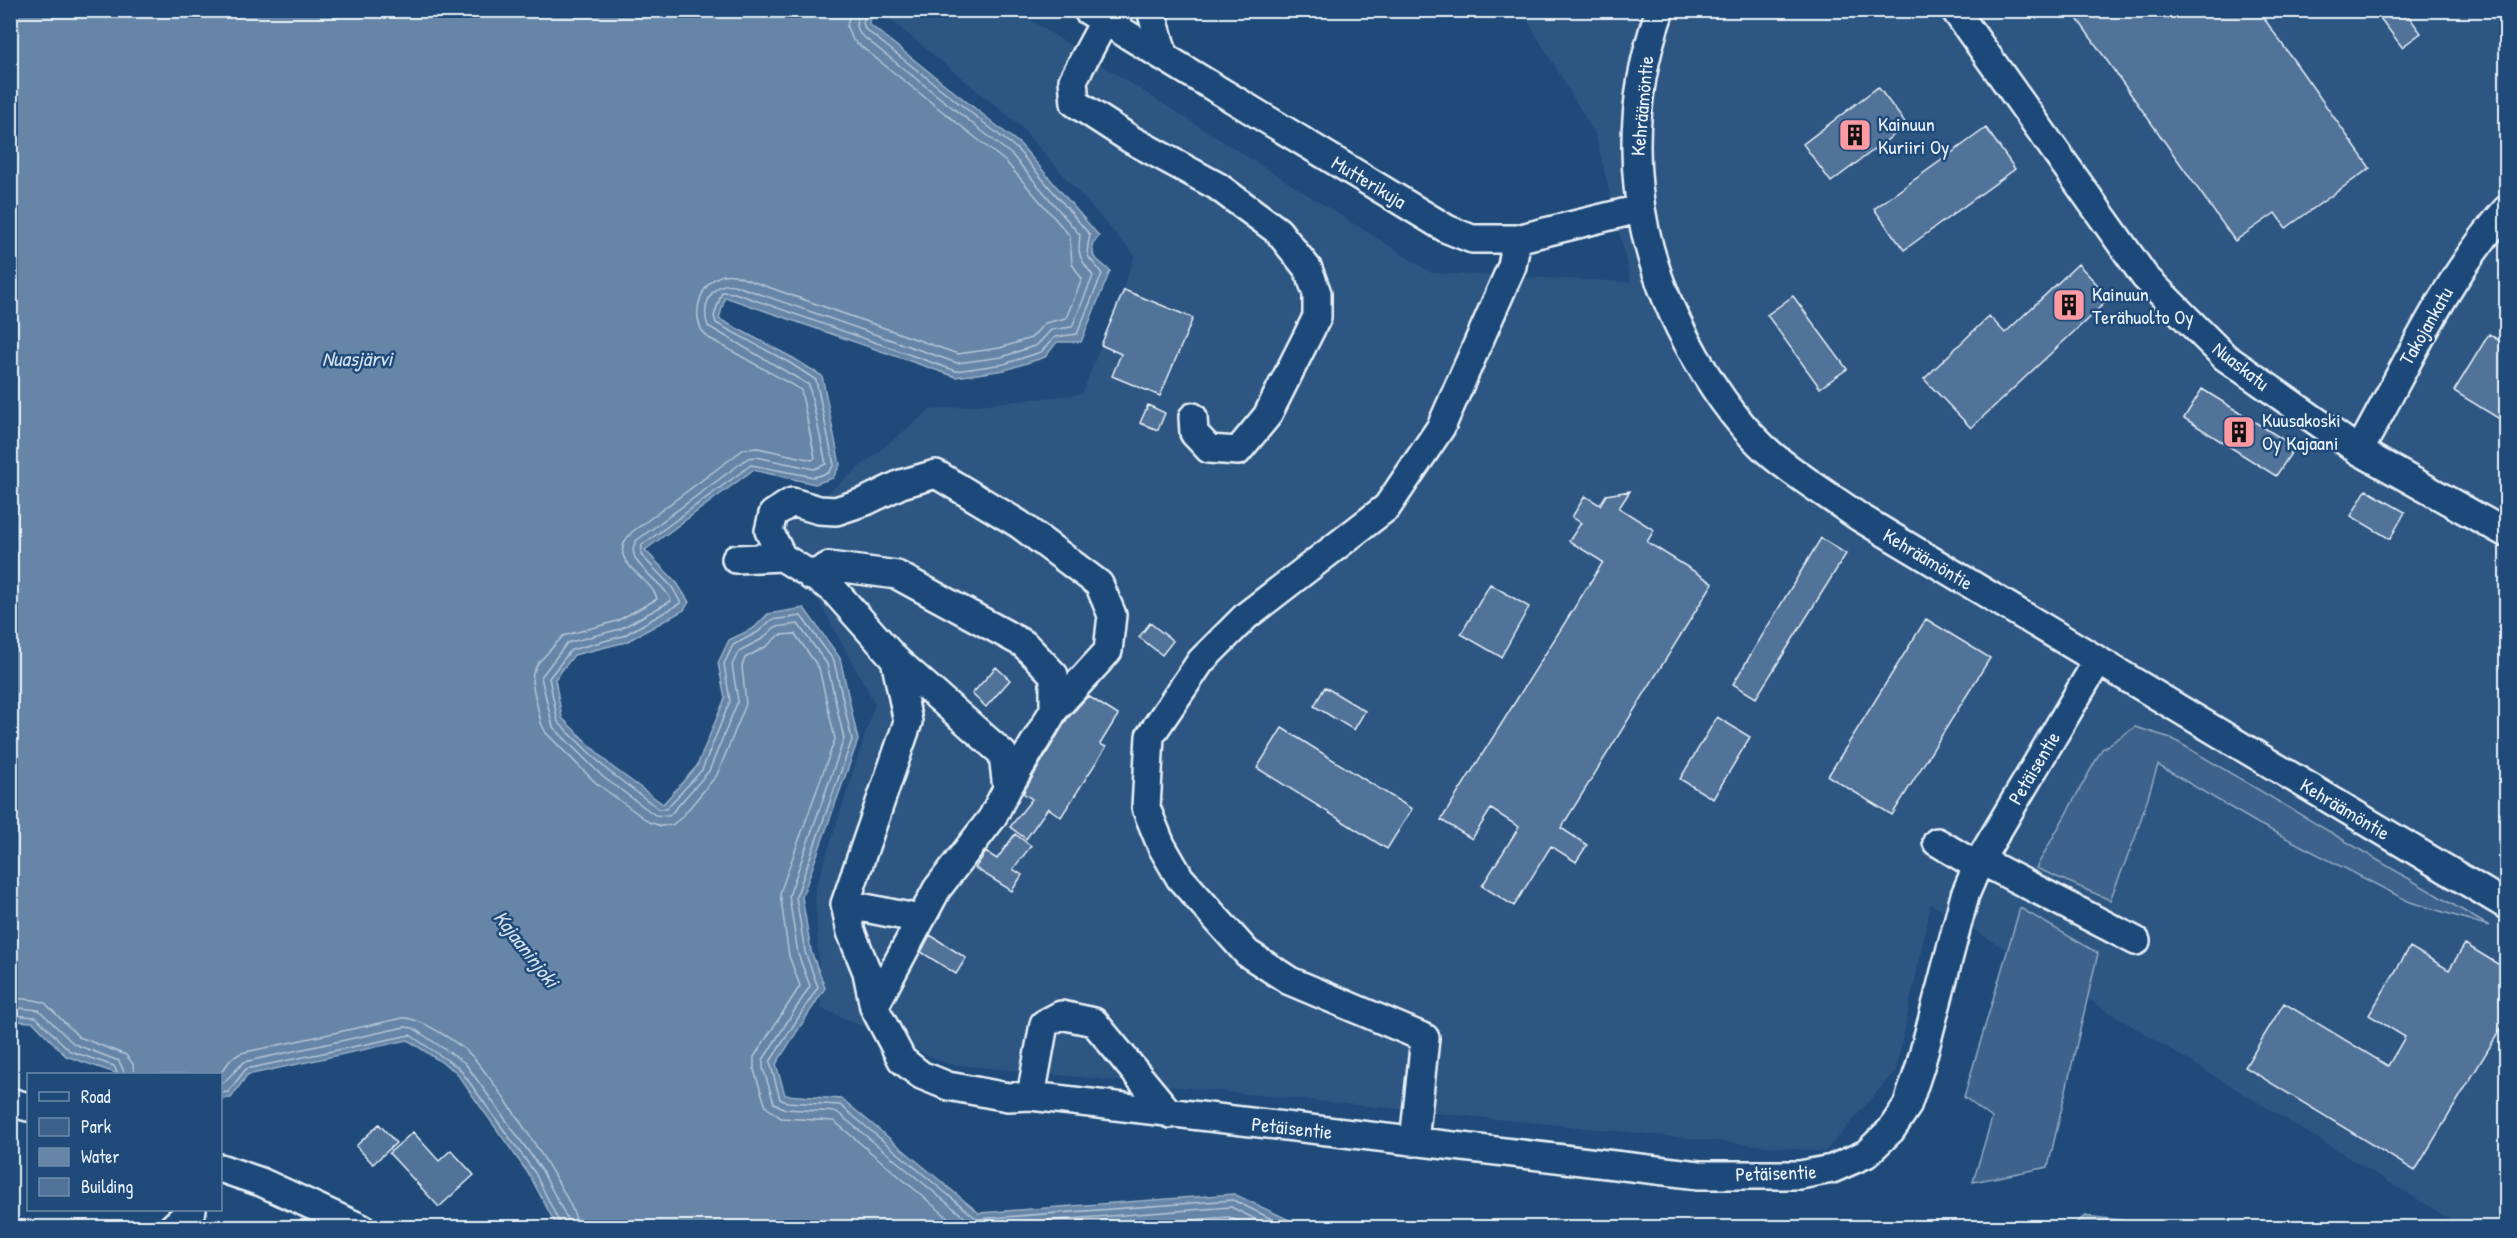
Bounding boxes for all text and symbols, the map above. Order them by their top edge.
street label: Kehräämöntie [1624,55,1659,157]
place label: Kainuun Kuriiri Oy [1878,110,1949,160]
building icon: Kainuun Kuriiri Oy [1837,117,1873,153]
street label: Mutterikuja [1327,149,1412,215]
place label: Kainuun Terähuolto Oy [2092,280,2194,330]
street label: Takojankatu [2392,282,2459,370]
building icon: Kainuun Terähuolto Oy [2051,287,2087,323]
street label: Nuaskatu [2207,335,2275,396]
water label: Nuasjärvi [322,344,394,373]
place label: Kuusakoski Oy Kajaani [2262,406,2341,456]
building icon: Kuusakoski Oy Kajaani [2221,414,2257,450]
street label: Kehräämöntie [1878,521,1978,596]
street label: Petäisentie [2001,726,2066,809]
street label: Kehräämöntie [2295,771,2395,846]
water label: Kajaaninjoki [487,904,567,995]
legend [27,1073,222,1211]
text: Road [81,1084,111,1109]
street label: Petäisentie [1250,1110,1334,1145]
text: Park [81,1114,112,1139]
text: Water [81,1144,119,1169]
street label: Petäisentie [1735,1158,1817,1187]
text: Building [81,1174,133,1199]

